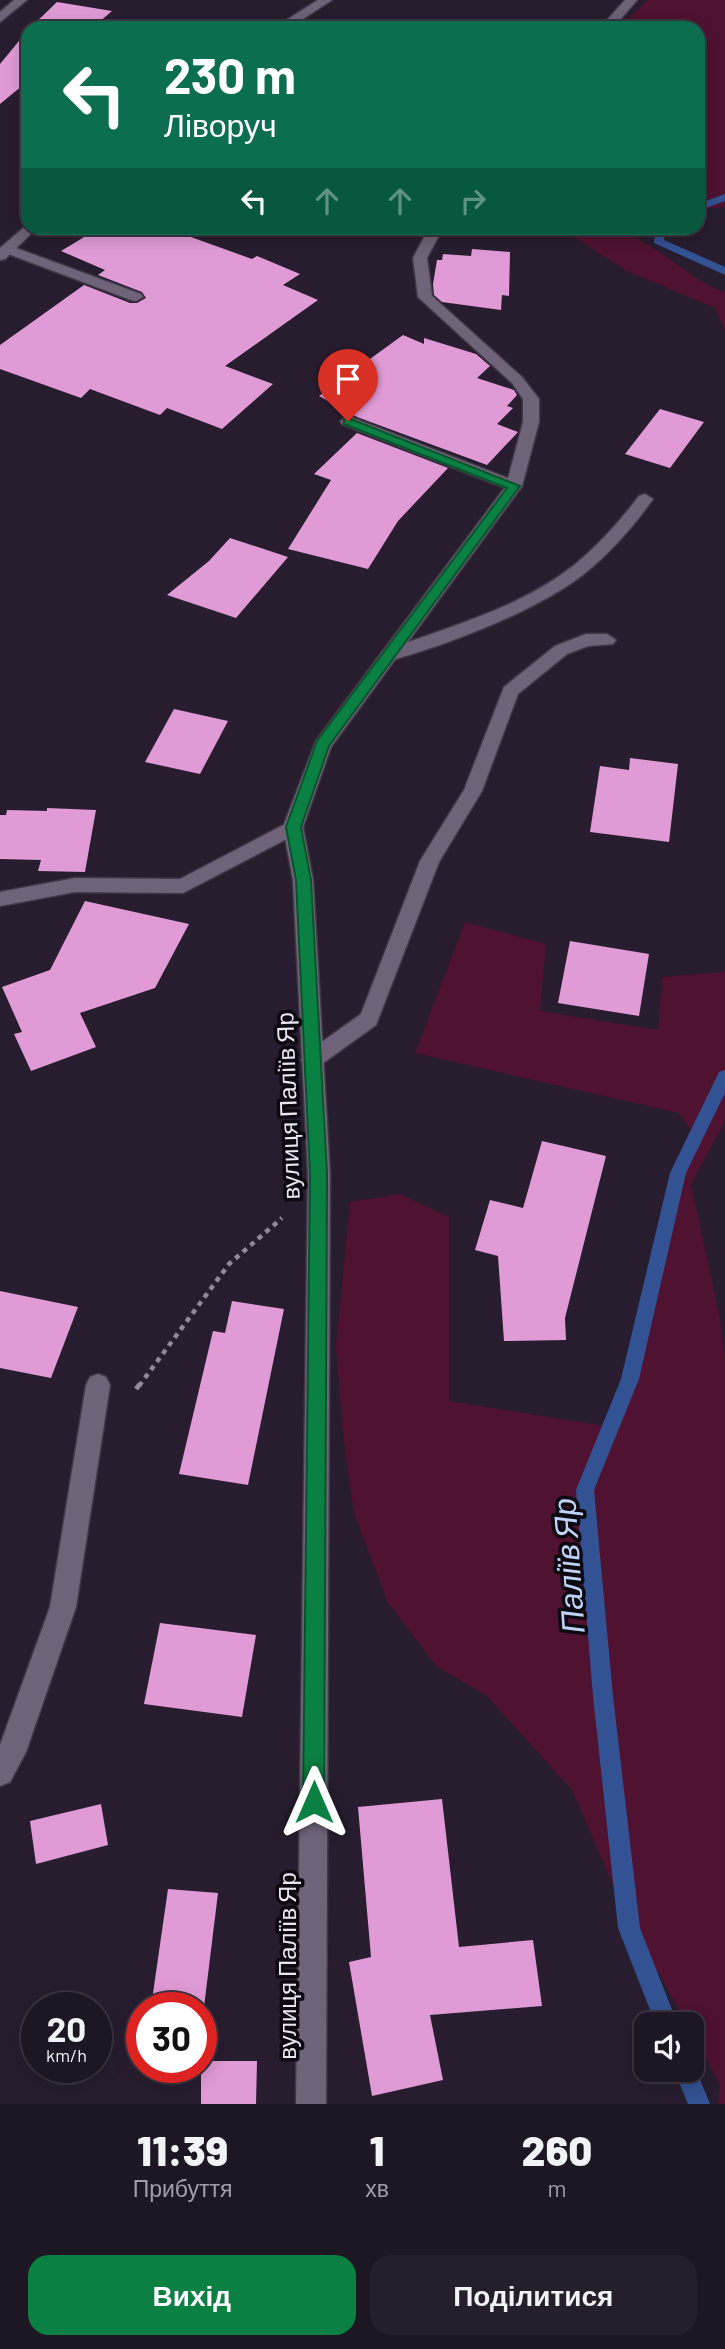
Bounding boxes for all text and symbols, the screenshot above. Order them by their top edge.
text: 230 m [164,45,296,104]
icon: left [49,49,140,140]
text: Ліворуч [164,105,277,143]
icon: left [235,182,273,220]
icon: ahead [308,182,346,220]
icon: ahead [381,182,419,220]
icon: right [454,182,492,220]
pin [318,349,378,421]
icon: arrive [329,360,367,398]
street label: вулиця Паліїв Яр [269,1012,305,1200]
water label: Паліїв Яр [543,1497,592,1635]
position arrow [277,1765,351,1839]
street label: вулиця Паліїв Яр [272,1872,301,2060]
speed limit sign: 30 [126,1992,217,2083]
text: 20 [47,2007,86,2049]
map controls [634,2012,704,2082]
button: sound [634,2012,704,2082]
text: km/h [46,2044,87,2066]
text: 11:39 [137,2124,228,2174]
text: 1 [370,2124,385,2174]
text: 260 [522,2124,592,2174]
text: Прибуття [133,2174,233,2202]
text: хв [365,2174,389,2202]
text: m [547,2174,566,2202]
button: Вихід [28,2255,356,2335]
button: Поділитися [370,2255,697,2335]

